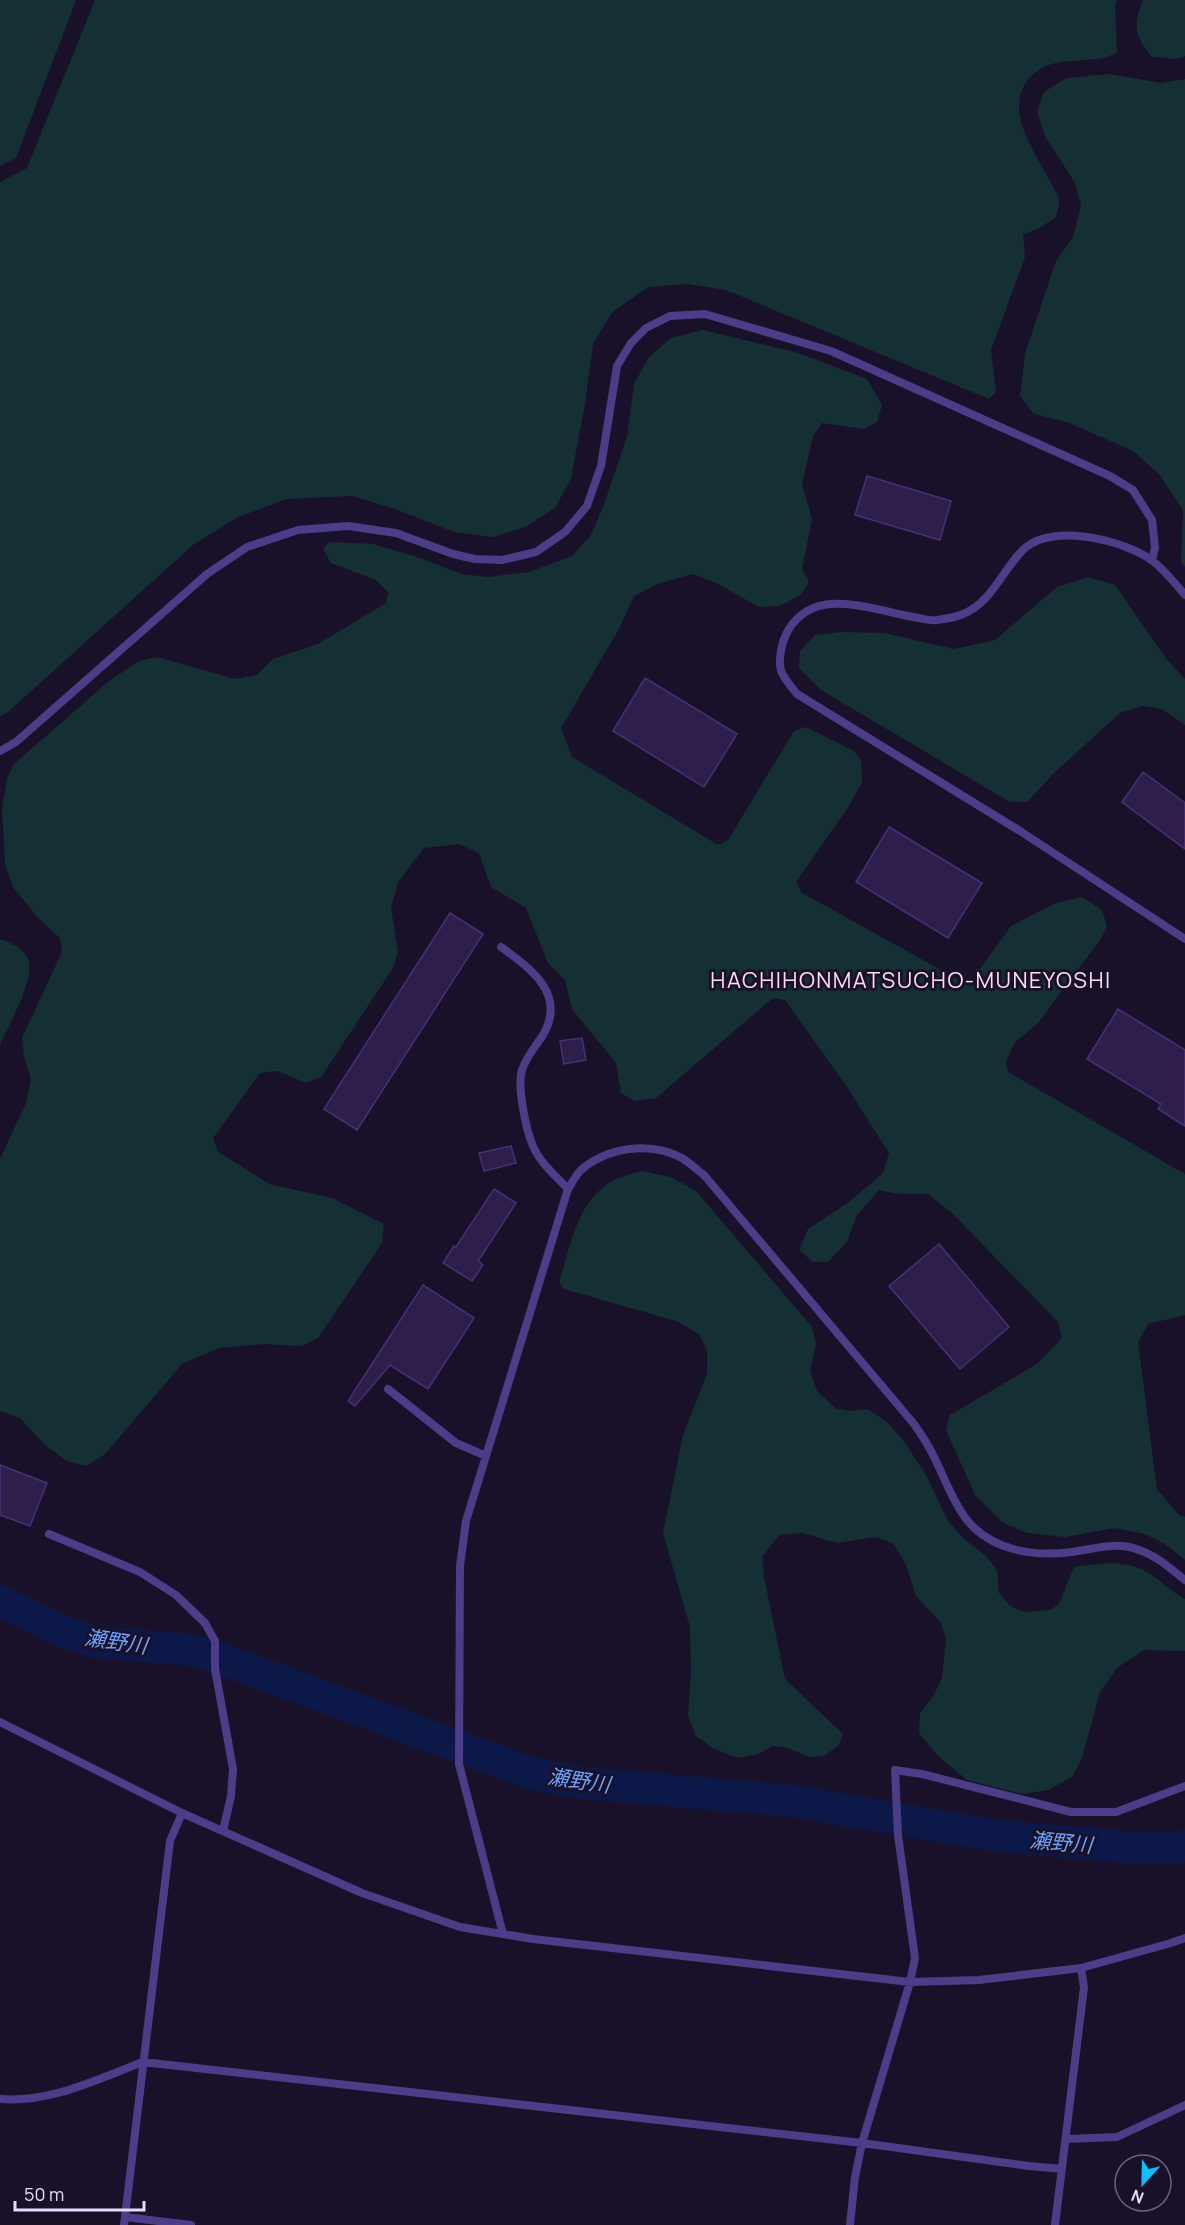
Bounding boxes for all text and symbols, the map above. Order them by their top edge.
district label: HACHIHONMATSUCHO-MUNEYOSHI [710,965,1112,995]
water label: 瀬野川 [83,1623,151,1660]
water label: 瀬野川 [546,1762,614,1799]
water label: 瀬野川 [1028,1825,1096,1859]
north arrow [1113,2153,1173,2213]
scale bar [15,2174,144,2212]
text: 50 m [24,2182,64,2206]
text: N [1128,2185,1147,2209]

